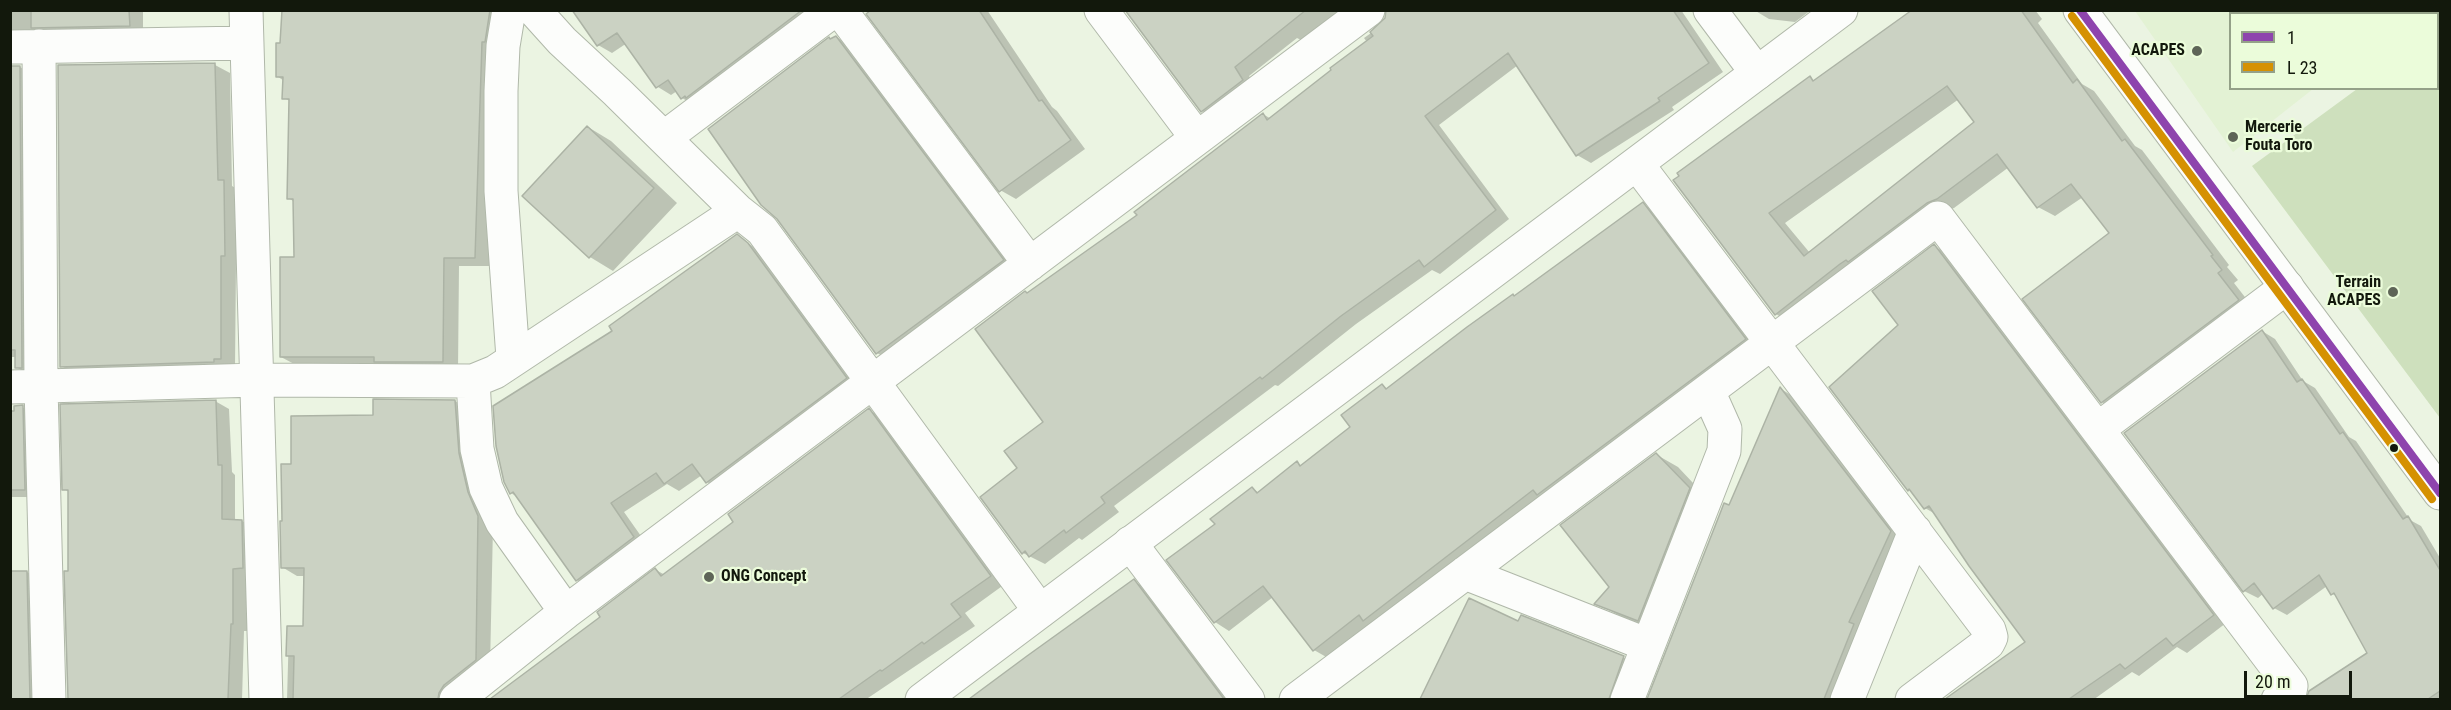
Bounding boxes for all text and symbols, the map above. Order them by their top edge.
legend [2229,12,2439,90]
text: 1 [2287,27,2296,48]
place label: ACAPES [2131,41,2185,61]
marker: ACAPES [2190,44,2204,58]
text: L 23 [2287,57,2317,78]
place label: Mercerie Fouta Toro [2245,118,2312,156]
marker: Mercerie Fouta Toro [2226,130,2240,144]
place label: Terrain ACAPES [2327,273,2381,311]
marker: Terrain ACAPES [2386,285,2400,299]
unlabelled marker [2388,442,2400,454]
place label: ONG Concept [721,567,806,587]
marker: ONG Concept [702,570,716,584]
scale bar [2247,659,2355,697]
text: 20 m [2255,671,2290,692]

